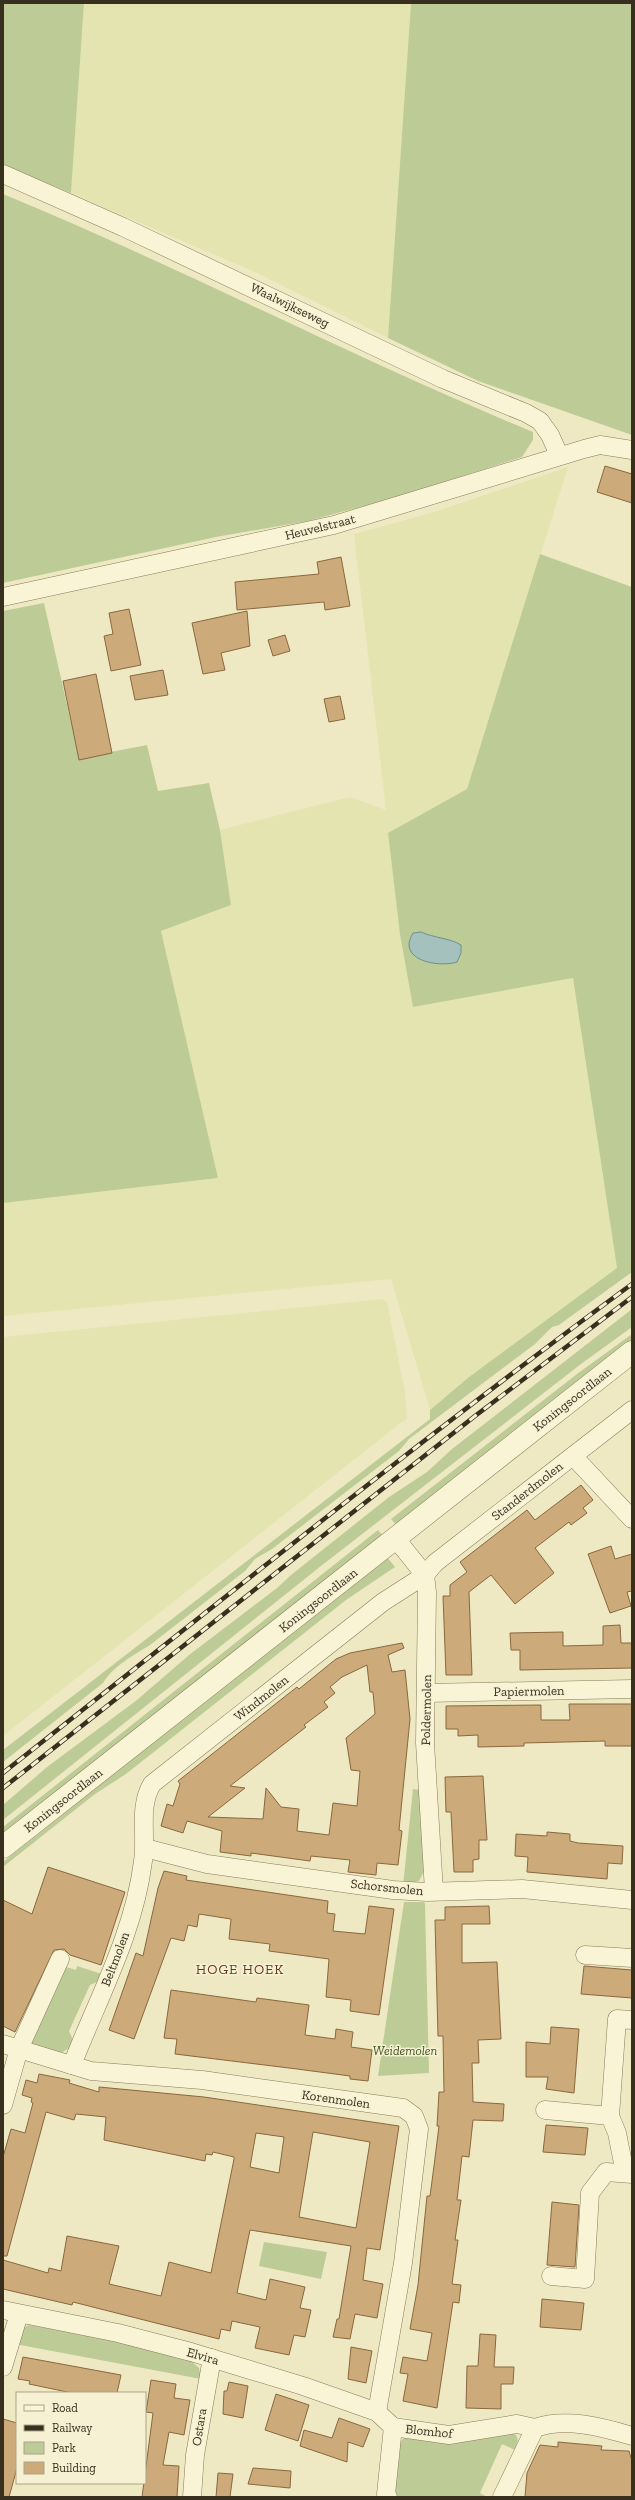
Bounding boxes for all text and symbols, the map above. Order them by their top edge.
street label: Waalwijkseweg [248,279,332,331]
street label: Heuvelstraat [283,511,357,543]
street label: Koningsoordlaan [530,1363,615,1434]
street label: Standerdmolen [488,1458,566,1523]
street label: Koningsoordlaan [276,1564,361,1635]
street label: Windmolen [231,1672,292,1724]
street label: Poldermolen [418,1674,434,1746]
street label: Papiermolen [493,1683,565,1699]
street label: Koningsoordlaan [21,1764,106,1835]
street label: Schorsmolen [350,1876,425,1898]
street label: Beltmolen [98,1929,132,1988]
district label: HOGE HOEK [196,1961,284,1978]
park label: Weidemolen [373,2043,437,2058]
street label: Korenmolen [301,2087,372,2111]
street label: Elvira [185,2344,222,2368]
legend [16,2392,146,2484]
text: Road [52,2401,78,2415]
street label: Ostara [189,2406,209,2447]
text: Railway [52,2421,93,2435]
street label: Blomhof [405,2421,454,2441]
text: Park [52,2441,77,2455]
text: Building [52,2461,96,2475]

